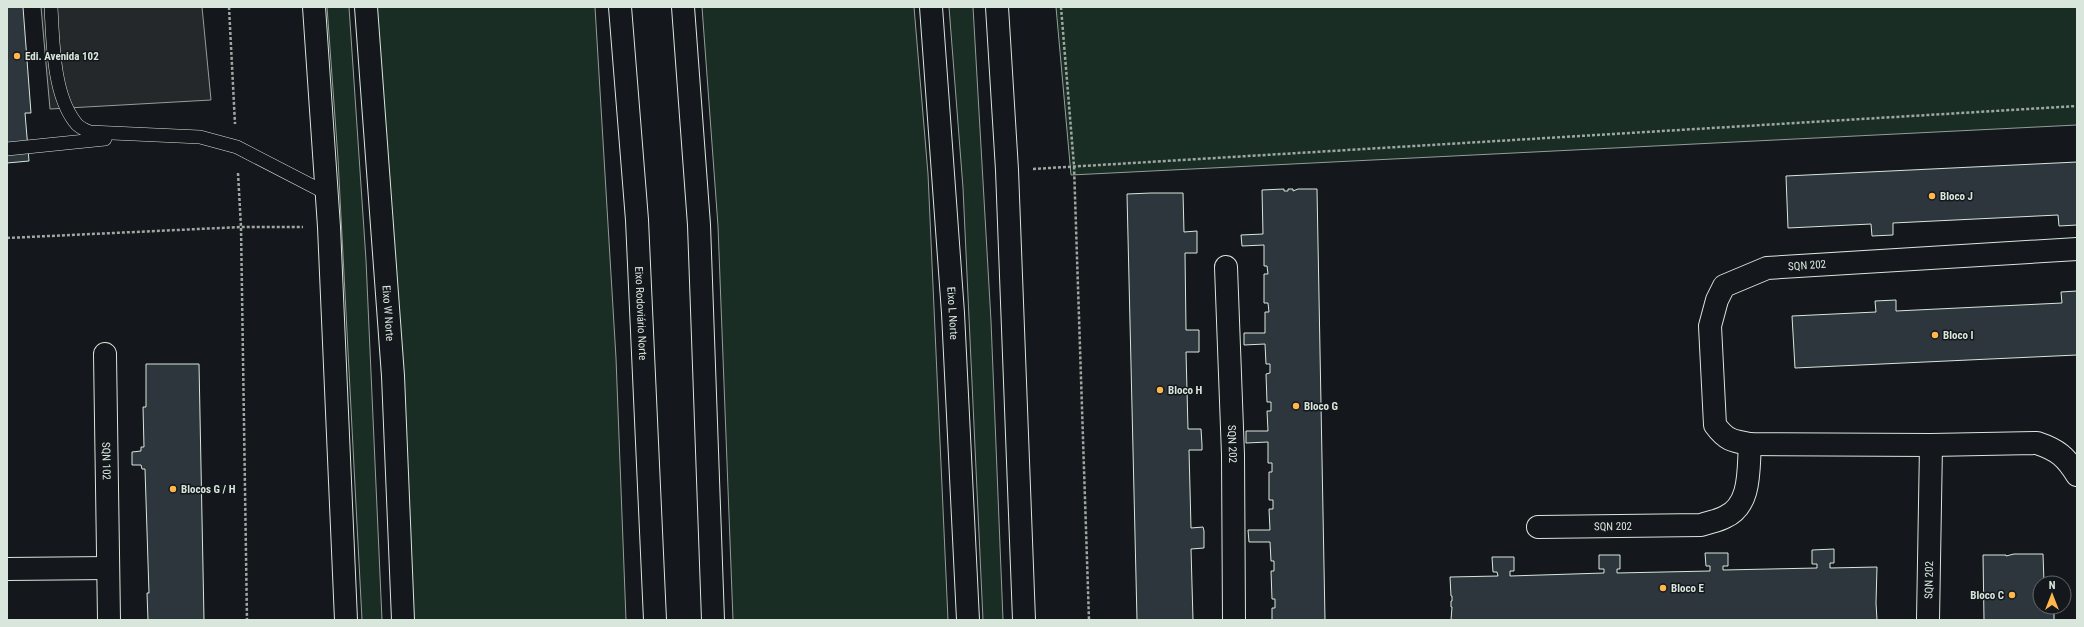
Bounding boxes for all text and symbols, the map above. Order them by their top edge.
place label: Edi. Avenida 102 [25,50,99,63]
marker: Edi. Avenida 102 [12,51,22,61]
place label: Bloco J [1940,190,1973,203]
marker: Bloco J [1927,191,1937,201]
street label: SQN 202 [1788,258,1826,273]
street label: Eixo Rodoviário Norte [632,266,649,360]
street label: Eixo W Norte [379,285,396,342]
street label: Eixo L Norte [944,286,960,340]
place label: Bloco I [1943,329,1973,342]
marker: Bloco I [1930,330,1940,340]
place label: Bloco H [1168,384,1202,397]
marker: Bloco H [1155,385,1165,395]
place label: Bloco G [1304,400,1338,413]
marker: Bloco G [1291,401,1301,411]
street label: SQN 202 [1225,425,1239,463]
street label: SQN 102 [99,442,113,480]
place label: Blocos G / H [181,483,236,496]
marker: Blocos G / H [168,484,178,494]
street label: SQN 202 [1594,520,1632,533]
street label: SQN 202 [1922,561,1936,599]
north arrow [2032,575,2072,615]
text: N [2049,579,2056,592]
place label: Bloco E [1671,582,1704,595]
marker: Bloco E [1658,583,1668,593]
place label: Bloco C [1970,589,2004,602]
marker: Bloco C [2007,590,2017,600]

